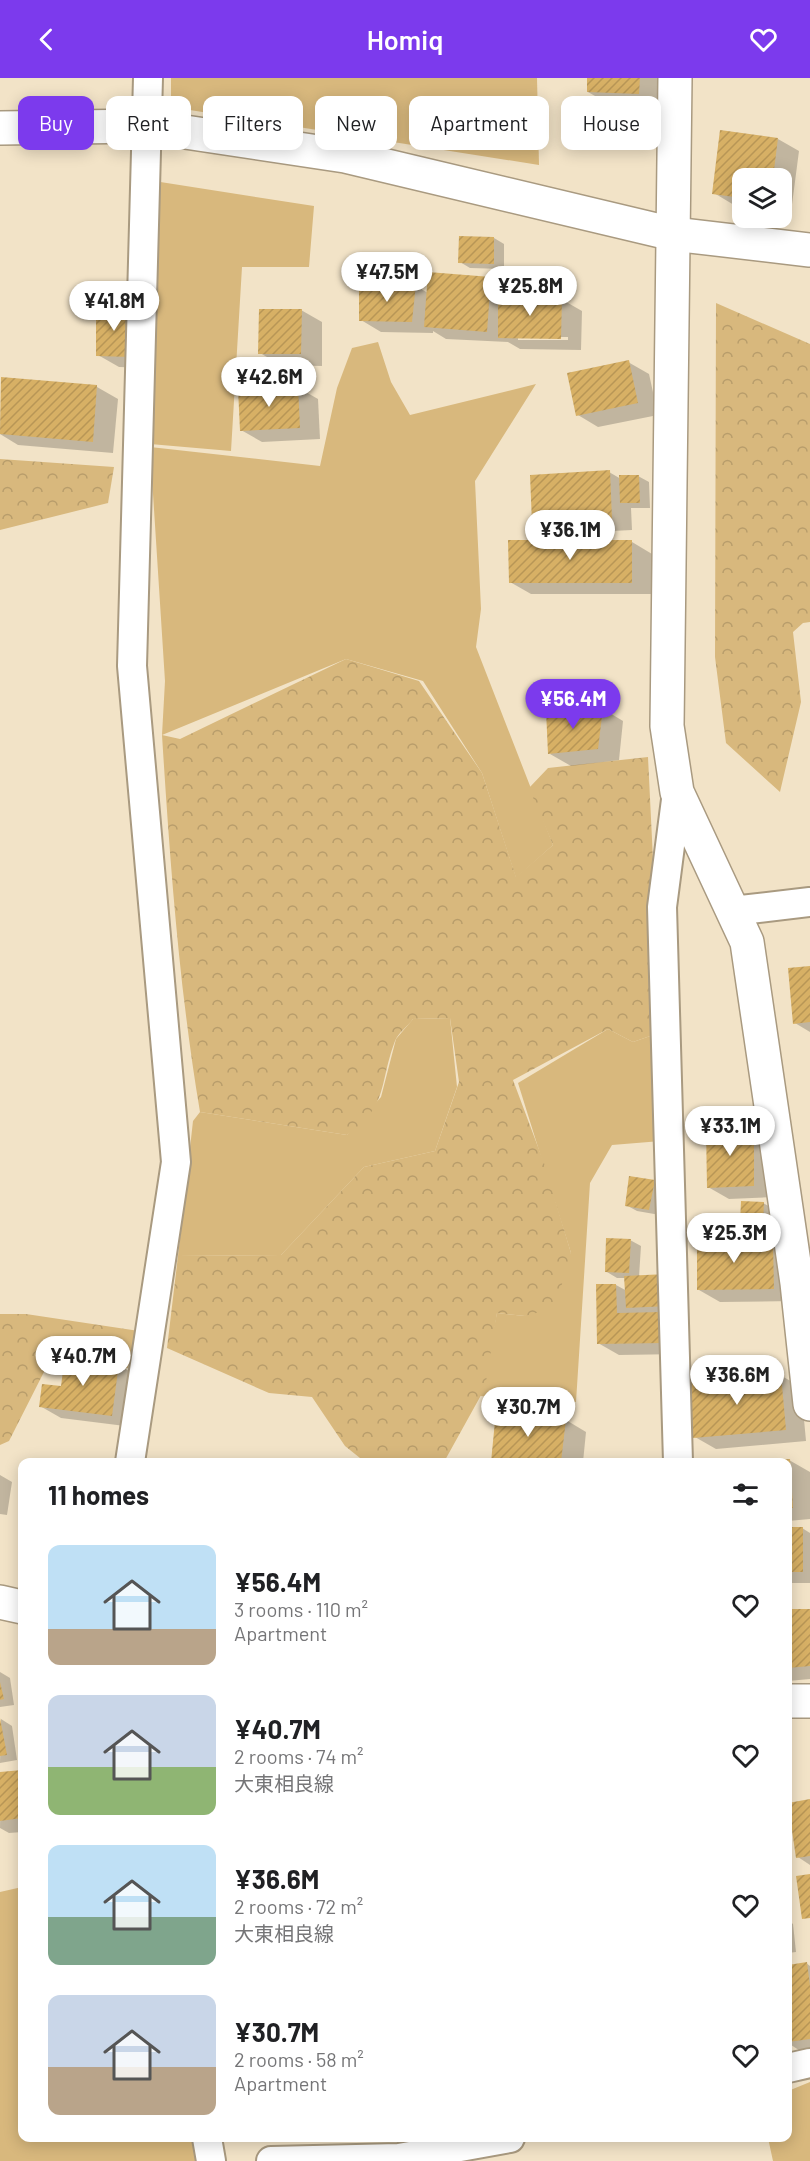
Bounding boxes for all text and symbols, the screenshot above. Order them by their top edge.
icon: back [30,23,63,56]
text: Homiq [367,23,443,55]
icon: heart [747,23,780,56]
chip: Buy [18,96,94,150]
chip: Rent [106,96,191,150]
chip: Filters [203,96,303,150]
chip: New [315,96,397,150]
chip: Apartment [409,96,549,150]
chip: House [561,96,661,150]
map controls [732,168,792,228]
button: layers [732,168,792,228]
pin: ¥47.5M [338,252,436,303]
text: ¥47.5M [355,259,419,283]
pin: ¥25.8M [481,266,579,317]
text: ¥25.8M [497,273,563,297]
pin: ¥41.8M [65,281,163,332]
text: ¥41.8M [83,288,145,312]
pin: ¥42.6M [220,357,318,408]
text: ¥42.6M [235,364,303,388]
pin: ¥36.1M [521,510,619,561]
text: ¥36.1M [539,517,601,541]
pin: ¥56.4M [524,679,622,730]
text: ¥56.4M [539,686,607,710]
pin: ¥33.1M [681,1106,779,1157]
text: ¥33.1M [699,1113,761,1137]
pin: ¥25.3M [685,1213,783,1264]
text: ¥25.3M [701,1220,767,1244]
pin: ¥40.7M [34,1336,132,1387]
text: ¥40.7M [50,1343,116,1367]
pin: ¥36.6M [688,1355,786,1406]
text: ¥36.6M [704,1362,770,1386]
pin: ¥30.7M [479,1387,577,1438]
text: ¥30.7M [495,1394,561,1418]
icon: filters [729,1478,762,1511]
text: 11 homes [48,1479,149,1510]
text: ¥56.4M [234,1566,321,1597]
icon: home [96,1569,168,1641]
icon: heart [729,1589,762,1622]
text: 3 rooms · 110 m² [234,1597,368,1621]
text: Apartment [234,1621,327,1645]
text: ¥40.7M [234,1713,321,1744]
icon: home [96,1719,168,1791]
icon: heart [729,1739,762,1772]
text: 2 rooms · 74 m² [234,1744,364,1768]
text: 大東相良線 [234,1771,334,1795]
text: ¥36.6M [234,1863,319,1894]
icon: home [96,1869,168,1941]
icon: heart [729,1889,762,1922]
text: 2 rooms · 72 m² [234,1894,363,1918]
text: 大東相良線 [234,1921,334,1945]
text: ¥30.7M [234,2016,319,2047]
icon: home [96,2019,168,2091]
icon: heart [729,2039,762,2072]
text: 2 rooms · 58 m² [234,2047,364,2071]
text: Apartment [234,2071,327,2095]

